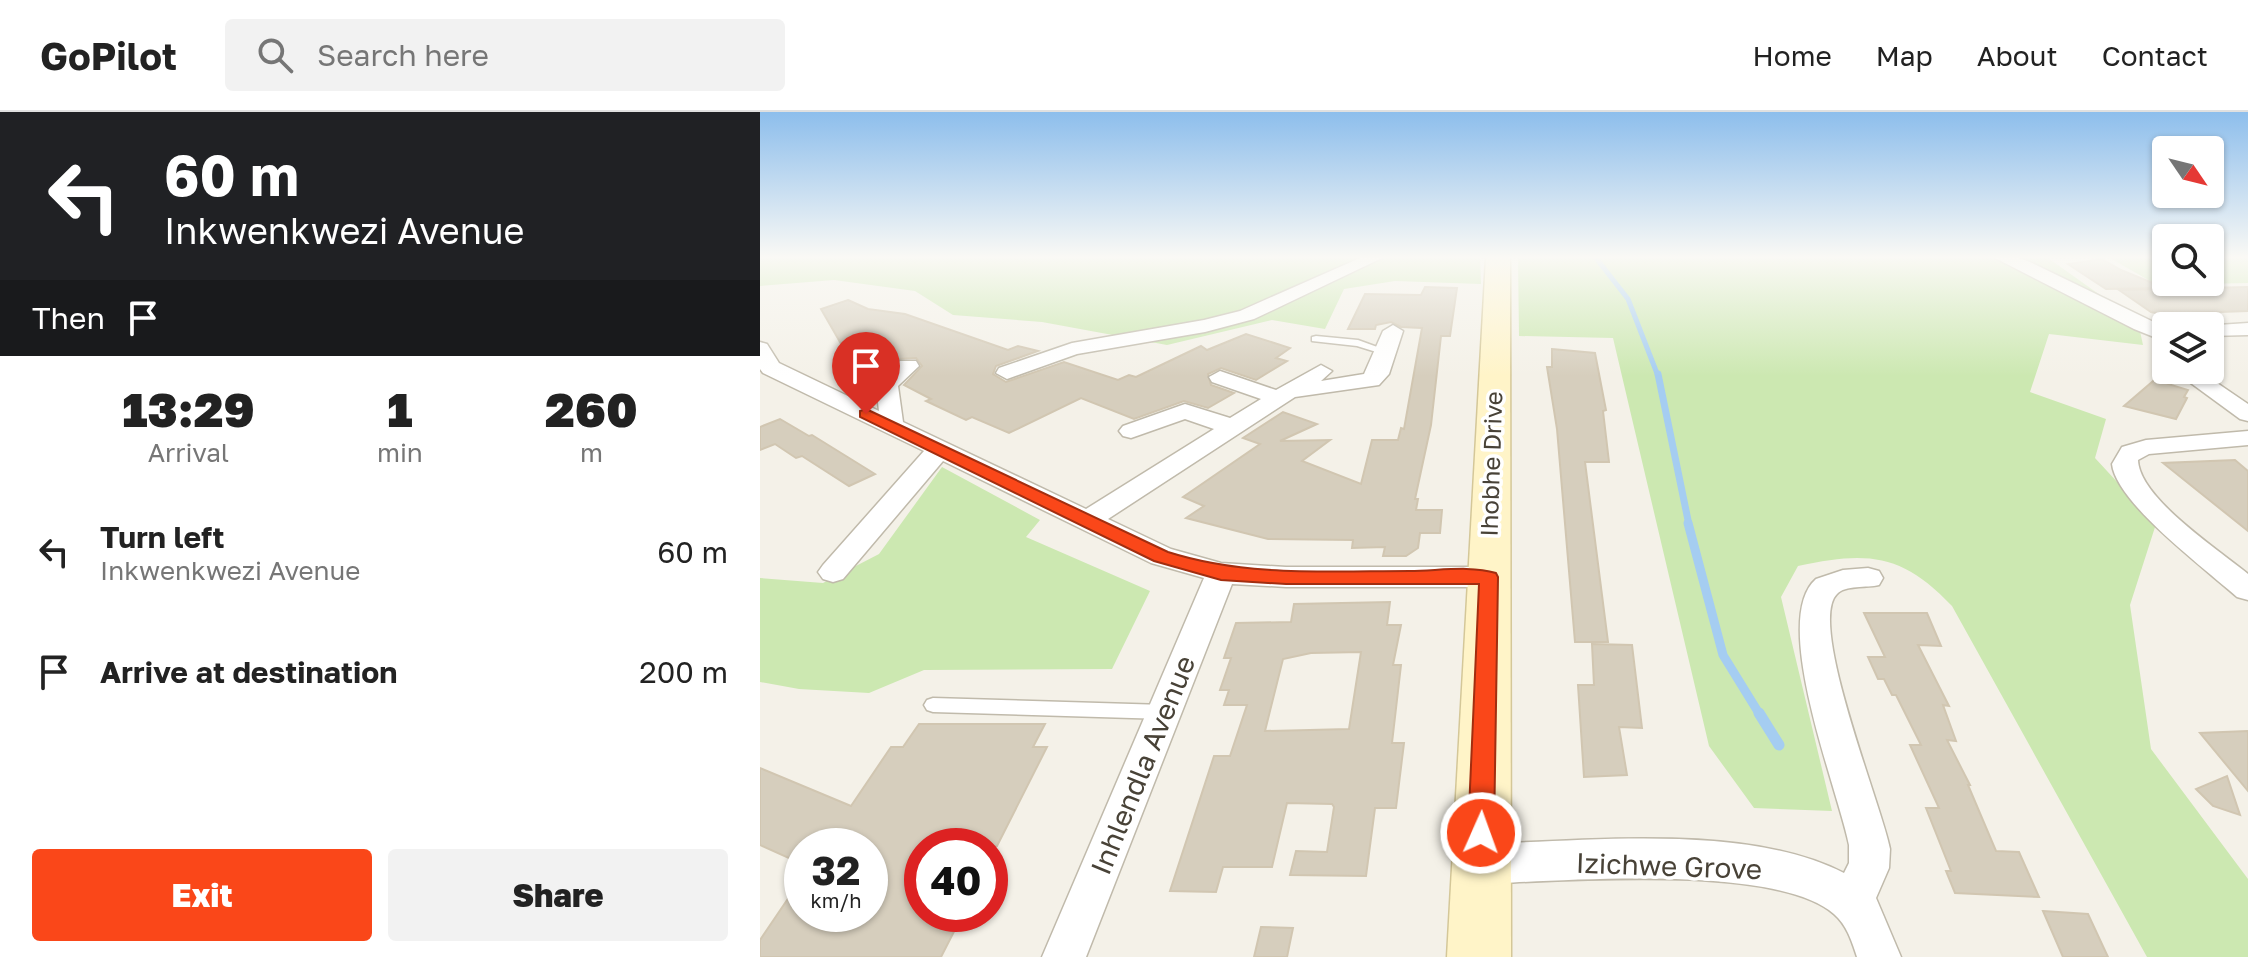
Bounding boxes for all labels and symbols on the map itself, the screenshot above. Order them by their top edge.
north arrow [2152,136,2224,208]
pin [832,332,900,414]
street label: Ihobhe Drive [1473,391,1508,537]
street label: Inhlendla Avenue [1084,651,1202,879]
position arrow [1439,791,1523,875]
speed limit sign: 40 [904,828,1008,932]
street label: Izichwe Grove [1575,846,1763,885]

